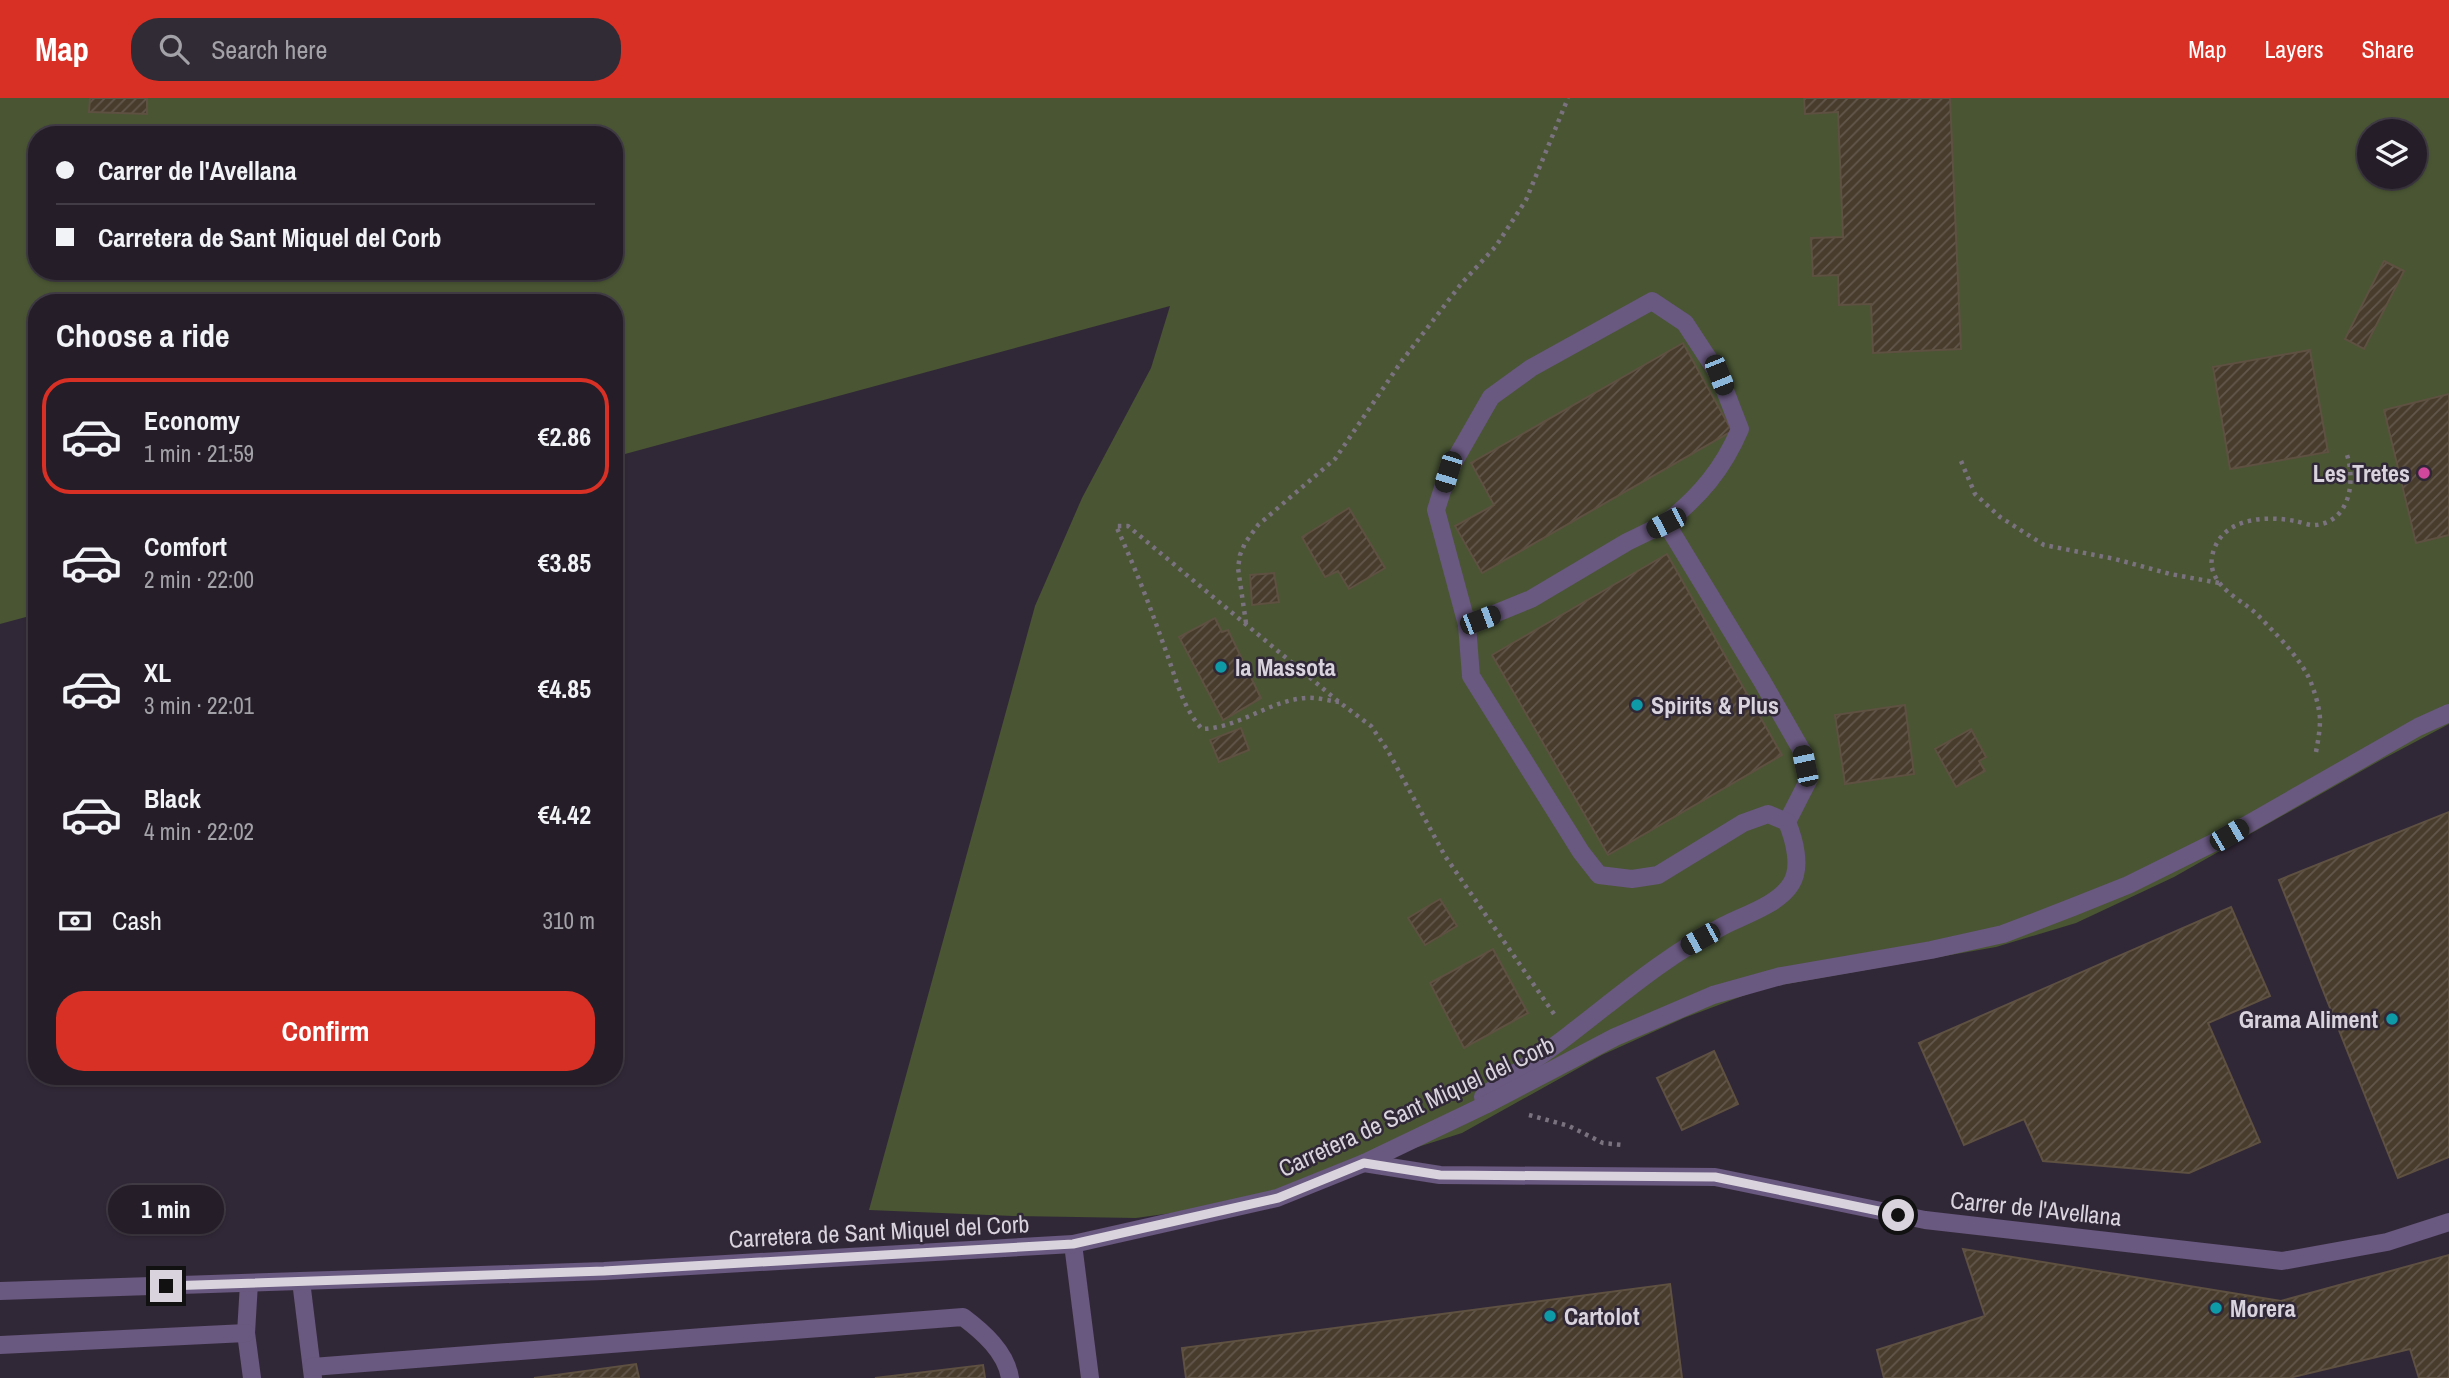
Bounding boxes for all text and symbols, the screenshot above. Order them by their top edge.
search box [131,18,621,81]
text: Map [35,27,89,71]
icon: search [155,30,193,68]
text: Search here [211,32,327,67]
text: Map [2188,33,2226,65]
text: Layers [2264,33,2323,65]
text: Share [2361,33,2414,65]
map controls [2357,119,2427,189]
button: layers [2357,119,2427,189]
text: Carrer de l'Avellana [98,153,297,188]
text: Carretera de Sant Miquel del Corb [98,220,442,255]
text: Choose a ride [56,314,230,357]
car [1702,352,1737,398]
text: Economy [144,403,240,438]
icon: car [60,405,123,468]
text: €2.86 [538,419,591,454]
text: 1 min · 21:59 [144,438,254,469]
car [1432,449,1465,495]
place label: Les Tretes [2313,457,2410,489]
marker: Les Tretes [2416,465,2432,481]
car [1643,504,1690,542]
text: Comfort [144,529,227,564]
icon: car [60,531,123,594]
text: €3.85 [538,545,591,580]
text: 2 min · 22:00 [144,564,254,595]
car [1457,603,1504,637]
place label: la Massota [1235,651,1336,683]
text: XL [144,655,171,690]
icon: car [60,657,123,720]
marker: la Massota [1213,659,1229,675]
text: €4.85 [538,671,591,706]
place label: Spirits & Plus [1651,689,1779,721]
text: 3 min · 22:01 [144,690,254,721]
marker: Spirits & Plus [1629,697,1645,713]
car [1791,743,1820,789]
text: Black [144,781,201,816]
icon: car [60,783,123,846]
text: €4.42 [538,797,591,832]
car [2206,815,2253,855]
text: 4 min · 22:02 [144,816,254,847]
icon: cash [56,902,94,940]
text: Cash [112,903,162,938]
text: 310 m [543,905,595,936]
car [1677,920,1724,958]
button: Confirm [56,991,595,1071]
place label: Grama Aliment [2239,1003,2378,1035]
marker: Grama Aliment [2384,1011,2400,1027]
street label: Carretera de Sant Miquel del Corb [1273,1028,1559,1184]
street label: Carrer de l'Avellana [1949,1183,2123,1233]
callout: 1 min [108,1184,224,1234]
text: 1 min [141,1194,191,1225]
route start [1882,1199,1914,1231]
street label: Carretera de Sant Miquel del Corb [728,1207,1030,1255]
route end [150,1270,182,1302]
place label: Morera [2230,1292,2296,1324]
place label: Cartolot [1564,1300,1640,1332]
marker: Morera [2208,1300,2224,1316]
marker: Cartolot [1542,1308,1558,1324]

